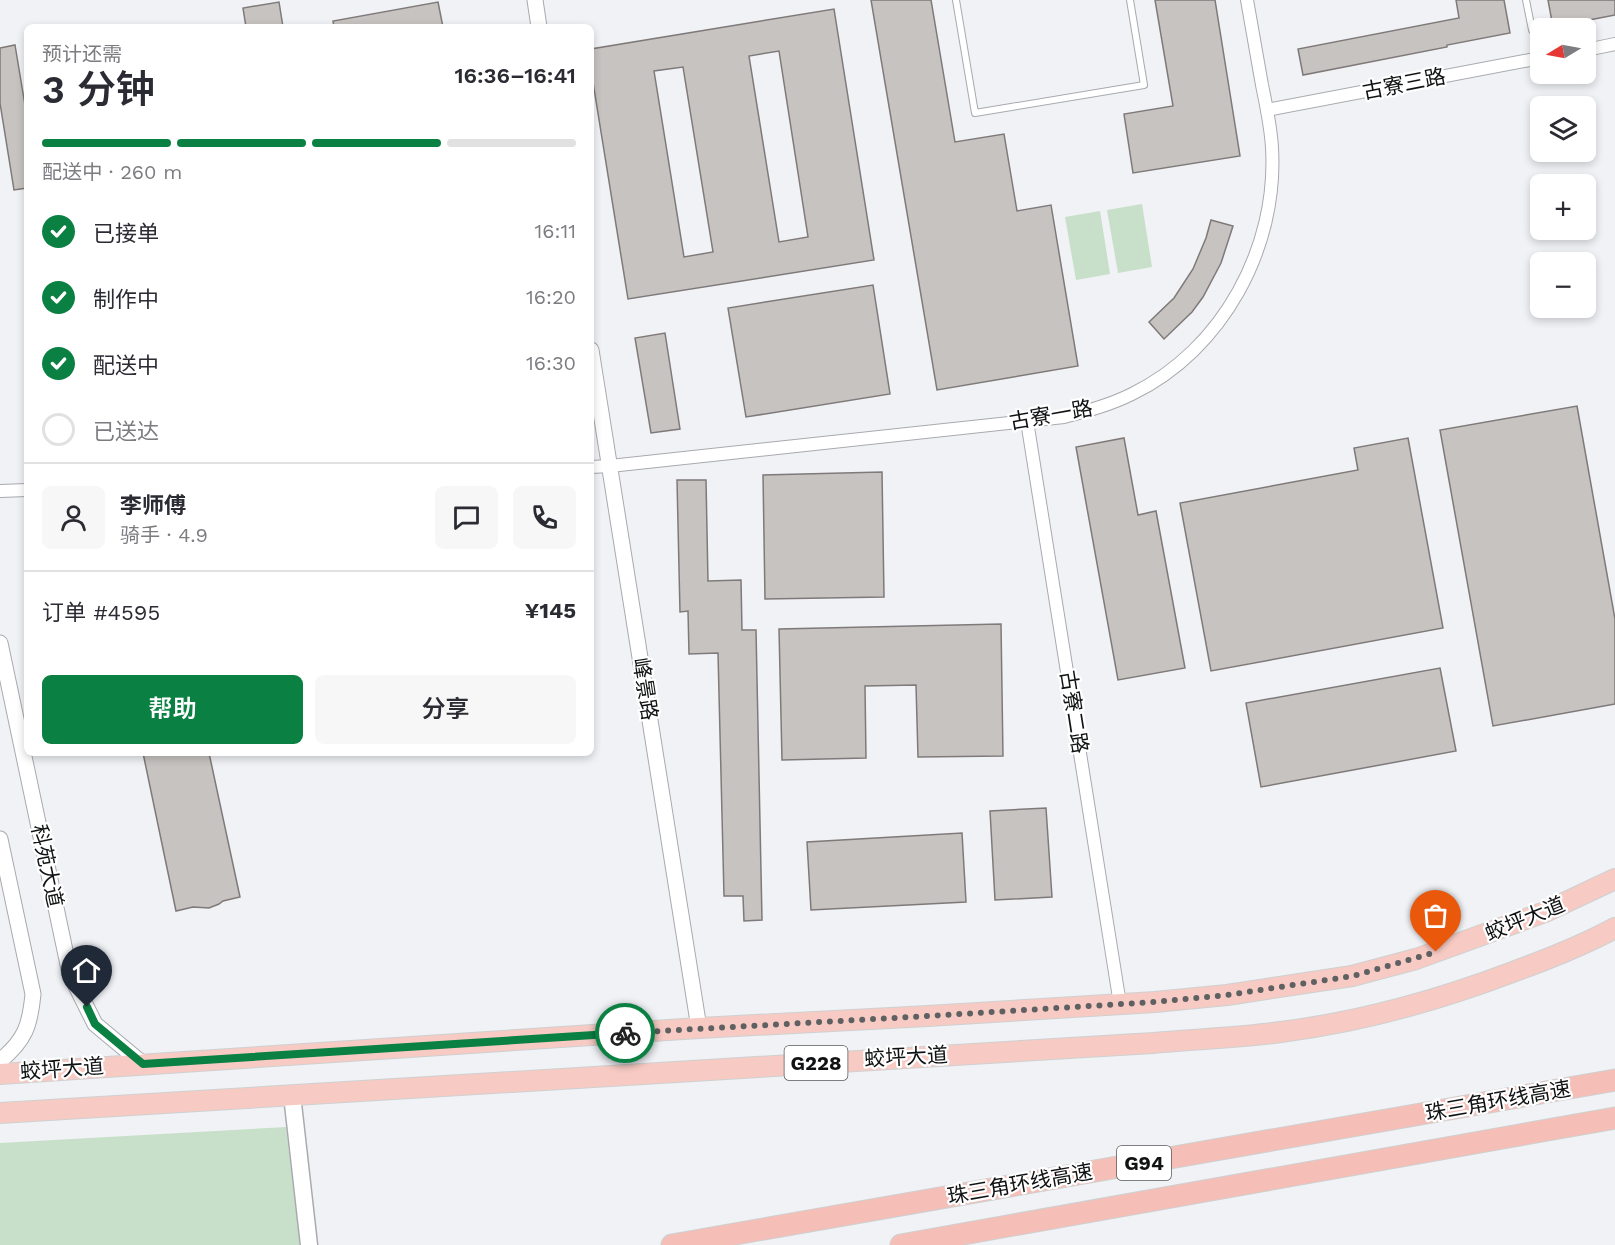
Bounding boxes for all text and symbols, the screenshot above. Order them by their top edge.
north arrow [1530,18,1596,84]
map controls [1530,18,1596,318]
text: 预计还需 [42,42,122,66]
text: 16:36–16:41 [454,63,576,88]
street label: 古寮三路 [1360,63,1448,104]
text: 3 分钟 [42,67,155,112]
button: layers [1530,96,1596,162]
text: 配送中 · 260 m [42,160,182,184]
button: + [1530,174,1596,240]
icon: check [42,215,75,248]
text: 16:11 [535,219,576,243]
text: 已接单 [93,221,159,246]
button: − [1530,252,1596,318]
icon: check [42,281,75,314]
text: 16:20 [526,285,576,309]
text: 制作中 [93,287,159,312]
icon: check [42,347,75,380]
text: 16:30 [526,351,576,375]
text: 配送中 [93,353,159,378]
street label: 古寮一路 [1007,395,1094,434]
text: 已送达 [93,419,159,444]
button: person [42,486,105,549]
button: chat [435,486,498,549]
button: phone [513,486,576,549]
text: 李师傅 [120,493,186,518]
text: 骑手 · 4.9 [120,523,208,547]
text: ¥145 [525,598,576,623]
text: 订单 #4595 [42,600,160,625]
street label: 峰景路 [628,656,663,722]
street label: 古寮二路 [1056,668,1093,755]
button: 帮助 [42,675,303,744]
button: 分享 [315,675,576,744]
street label: 科苑大道 [27,822,68,910]
pin [1410,890,1461,952]
street label: 蛟坪大道 [1481,891,1568,946]
icon: bag [1419,899,1452,932]
pin [61,945,112,1007]
icon: home [70,954,103,987]
courier [595,1003,655,1063]
icon: bike [609,1017,642,1050]
street label: 蛟坪大道 [863,1042,949,1071]
road number: G228 [784,1046,848,1080]
street label: 蛟坪大道 [19,1053,105,1084]
street label: 珠三角环线高速 [1423,1075,1572,1126]
road number: G94 [1117,1146,1171,1180]
street label: 珠三角环线高速 [945,1158,1094,1209]

